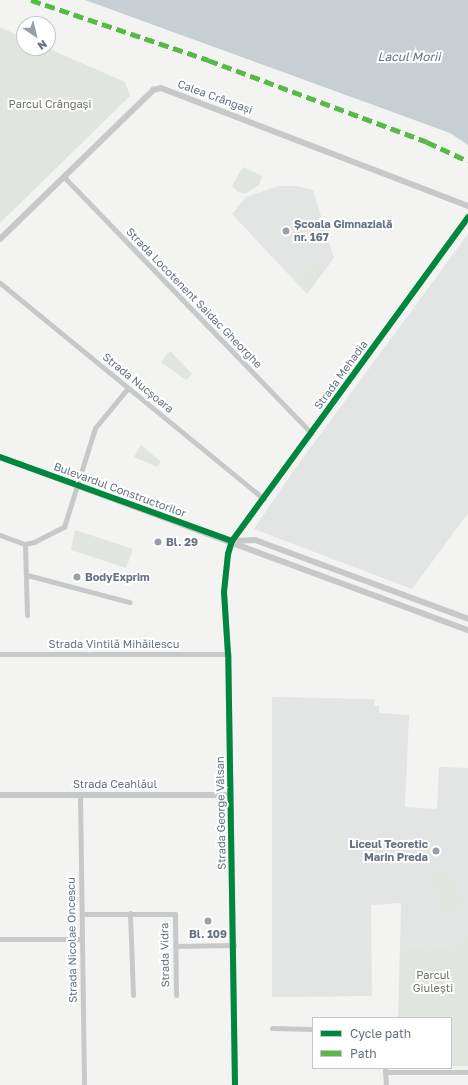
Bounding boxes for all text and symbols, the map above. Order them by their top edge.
north arrow [16,16,56,56]
text: N [35,38,50,53]
water label: Lacul Morii [377,50,441,64]
street label: Calea Crângași [176,77,254,117]
park label: Parcul Crângași [9,97,91,111]
place label: Școala Gimnazială nr. 167 [294,218,392,244]
street label: Strada Locotenent Saidac Gheorghe [123,225,265,371]
marker: Școala Gimnazială nr. 167 [281,226,291,236]
street label: Strada Mehadia [312,338,370,412]
street label: Strada Nucșoara [100,350,176,416]
street label: Bulevardul Constructorilor [52,460,188,520]
place label: Bl. 29 [166,535,198,549]
marker: Bl. 29 [153,537,163,547]
place label: BodyExprim [85,570,150,584]
marker: BodyExprim [72,572,82,582]
street label: Strada Vintilă Mihăilescu [49,637,179,651]
street label: Strada George Vâlsan [213,756,229,870]
street label: Strada Ceahlăul [73,777,157,791]
place label: Liceul Teoretic Marin Preda [349,838,428,864]
marker: Liceul Teoretic Marin Preda [431,846,441,856]
street label: Strada Nicolae Oncescu [64,877,80,1003]
marker: Bl. 109 [203,916,213,926]
street label: Strada Vidra [158,922,172,988]
place label: Bl. 109 [189,927,227,941]
park label: Parcul Giulești [413,969,453,995]
legend [312,1017,452,1069]
text: Cycle path [350,1026,411,1041]
text: Path [350,1046,377,1061]

